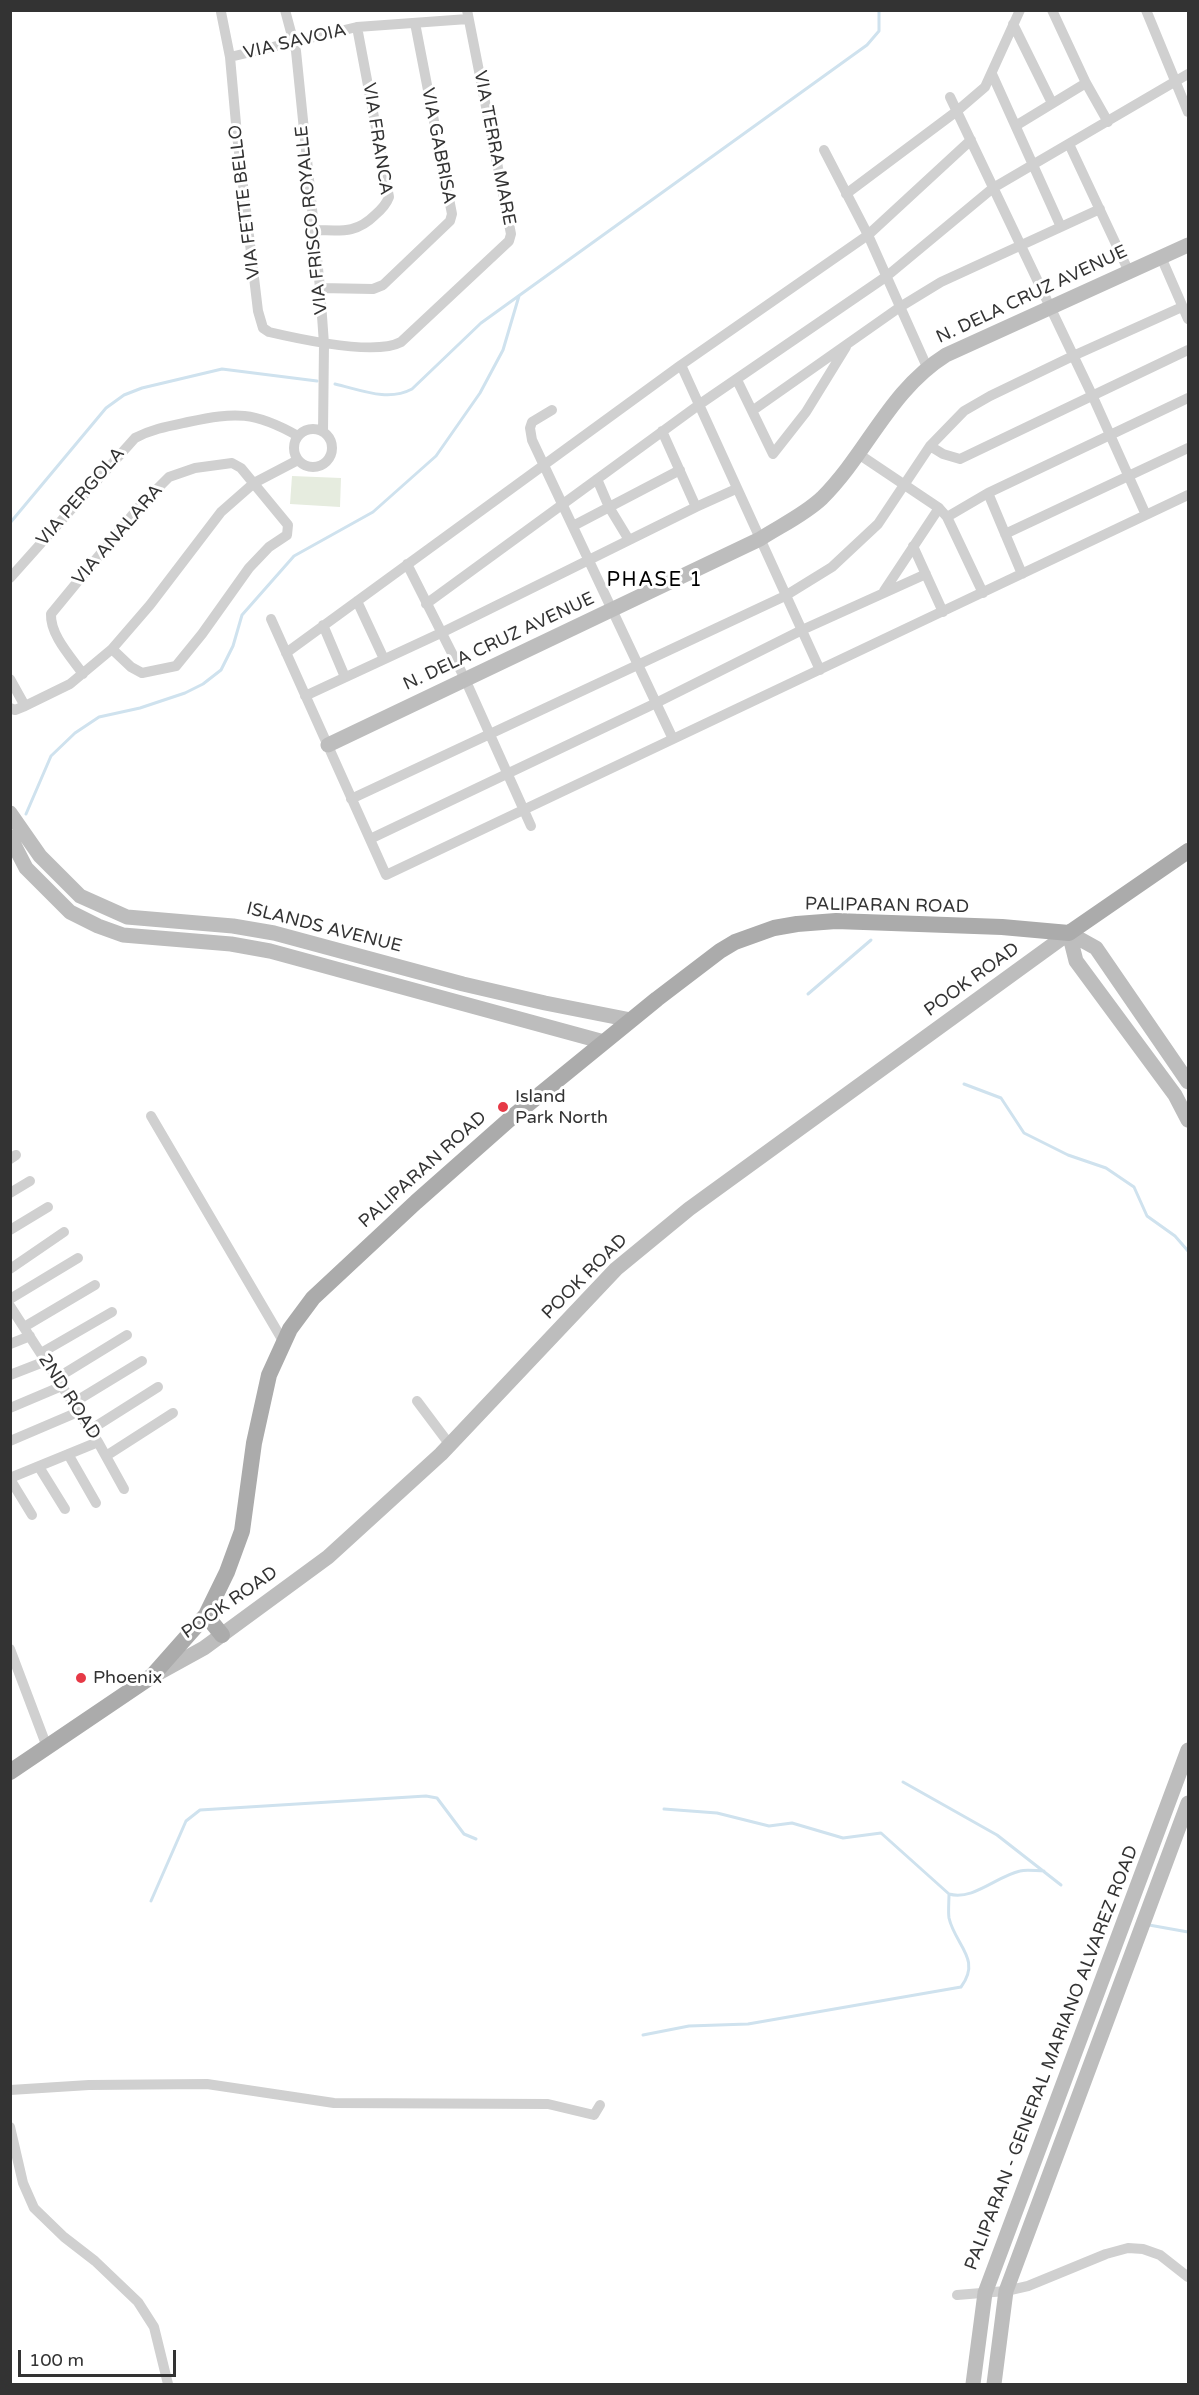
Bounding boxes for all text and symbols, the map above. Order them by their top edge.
street label: VIA SAVOIA [241,20,349,64]
street label: VIA TERRA MARE [468,69,520,227]
street label: VIA FRANCA [357,81,397,197]
street label: VIA GABRISA [416,86,460,206]
street label: VIA FETTE BELLO [225,123,265,281]
street label: VIA FRISCO ROYALLE [291,124,333,316]
street label: N. DELA CRUZ AVENUE [933,241,1131,349]
street label: VIA PERGOLA [32,443,130,551]
street label: VIA ANALARA [68,480,168,590]
district label: PHASE 1 [607,569,703,593]
street label: N. DELA CRUZ AVENUE [400,588,598,696]
street label: PALIPARAN ROAD [805,894,969,918]
street label: ISLANDS AVENUE [244,898,404,958]
street label: POOK ROAD [920,938,1024,1022]
place label: Island Park North [515,1086,608,1128]
marker: Island Park North [496,1100,510,1114]
street label: PALIPARAN ROAD [355,1107,491,1233]
street label: POOK ROAD [538,1230,632,1324]
street label: 2ND ROAD [33,1350,105,1444]
street label: POOK ROAD [178,1562,282,1644]
place label: Phoenix [93,1667,162,1689]
marker: Phoenix [74,1671,88,1685]
street label: PALIPARAN - GENERAL MARIANO ALVAREZ ROAD [961,1843,1143,2273]
scale bar [21,2338,178,2376]
text: 100 m [29,2349,84,2371]

